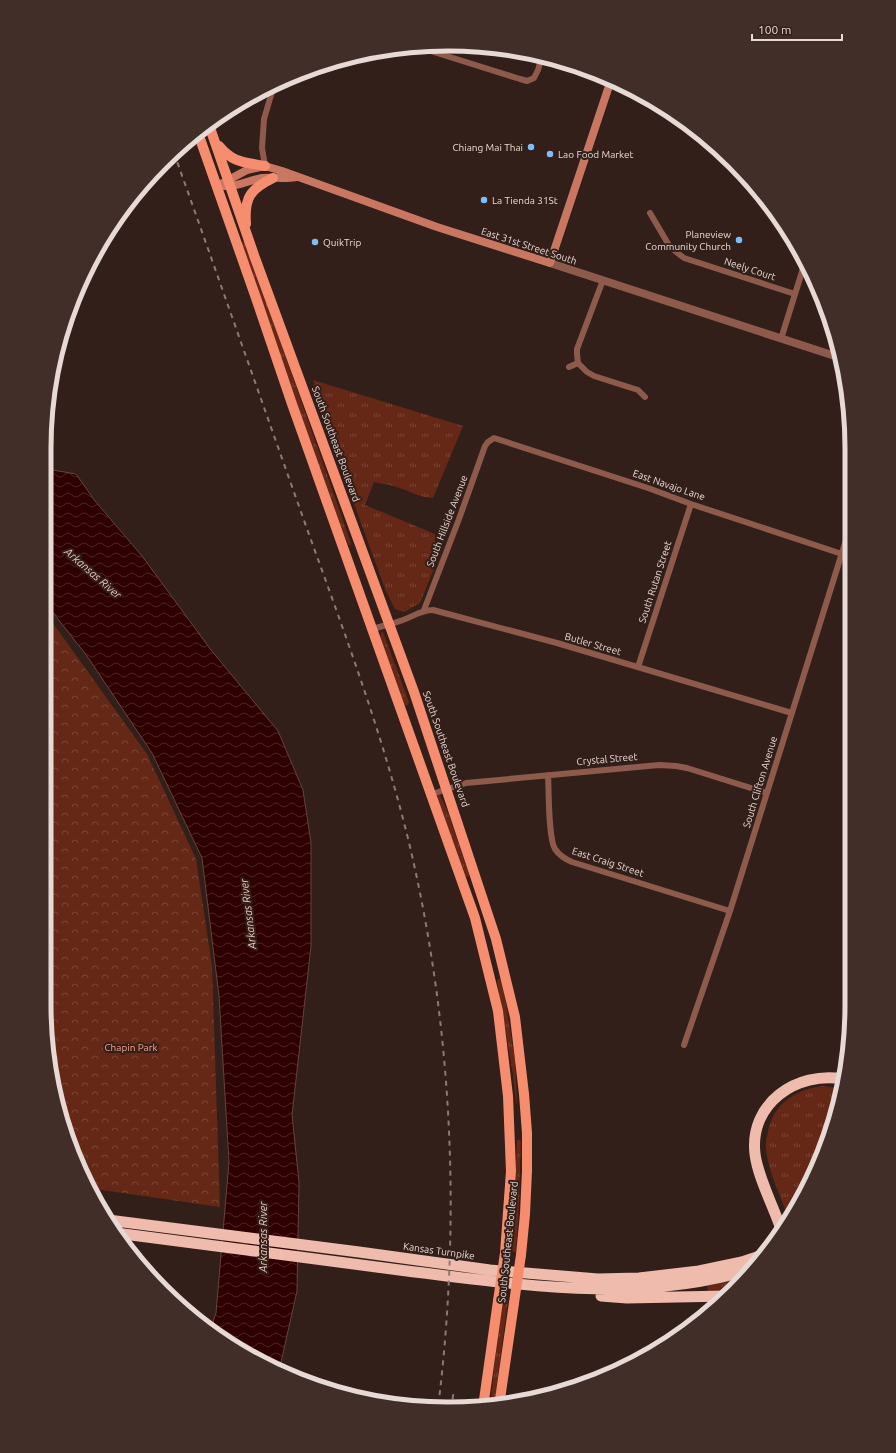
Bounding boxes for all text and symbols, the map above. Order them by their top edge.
scale bar [752,16,842,42]
text: 100 m [758,23,791,36]
place label: Chiang Mai Thai [452,142,523,153]
marker: Chiang Mai Thai [526,142,536,152]
marker: Lao Food Market [545,149,555,159]
place label: Lao Food Market [558,149,633,160]
marker: La Tienda 31St [479,195,489,205]
place label: La Tienda 31St [492,195,558,206]
street label: East 31st Street South [480,225,578,267]
place label: Planeview Community Church [645,229,731,252]
marker: Planeview Community Church [734,235,744,245]
marker: QuikTrip [310,237,320,247]
place label: QuikTrip [323,237,361,248]
street label: Neely Court [723,256,777,282]
street label: South Southeast Boulevard [310,385,362,503]
street label: East Navajo Lane [631,467,707,503]
street label: South Hillside Avenue [424,474,470,568]
street label: South Rutan Street [637,540,673,624]
water label: Arkansas River [62,545,124,601]
street label: Butler Street [564,631,623,657]
street label: South Southeast Boulevard [421,689,471,809]
street label: South Clifton Avenue [741,735,779,829]
street label: Crystal Street [576,751,638,767]
street label: East Craig Street [571,845,645,879]
water label: Arkansas River [238,877,258,951]
park label: Chapin Park [104,1042,158,1053]
street label: South Southeast Boulevard [496,1181,520,1303]
water label: Arkansas River [257,1201,269,1273]
street label: Kansas Turnpike [402,1241,476,1261]

